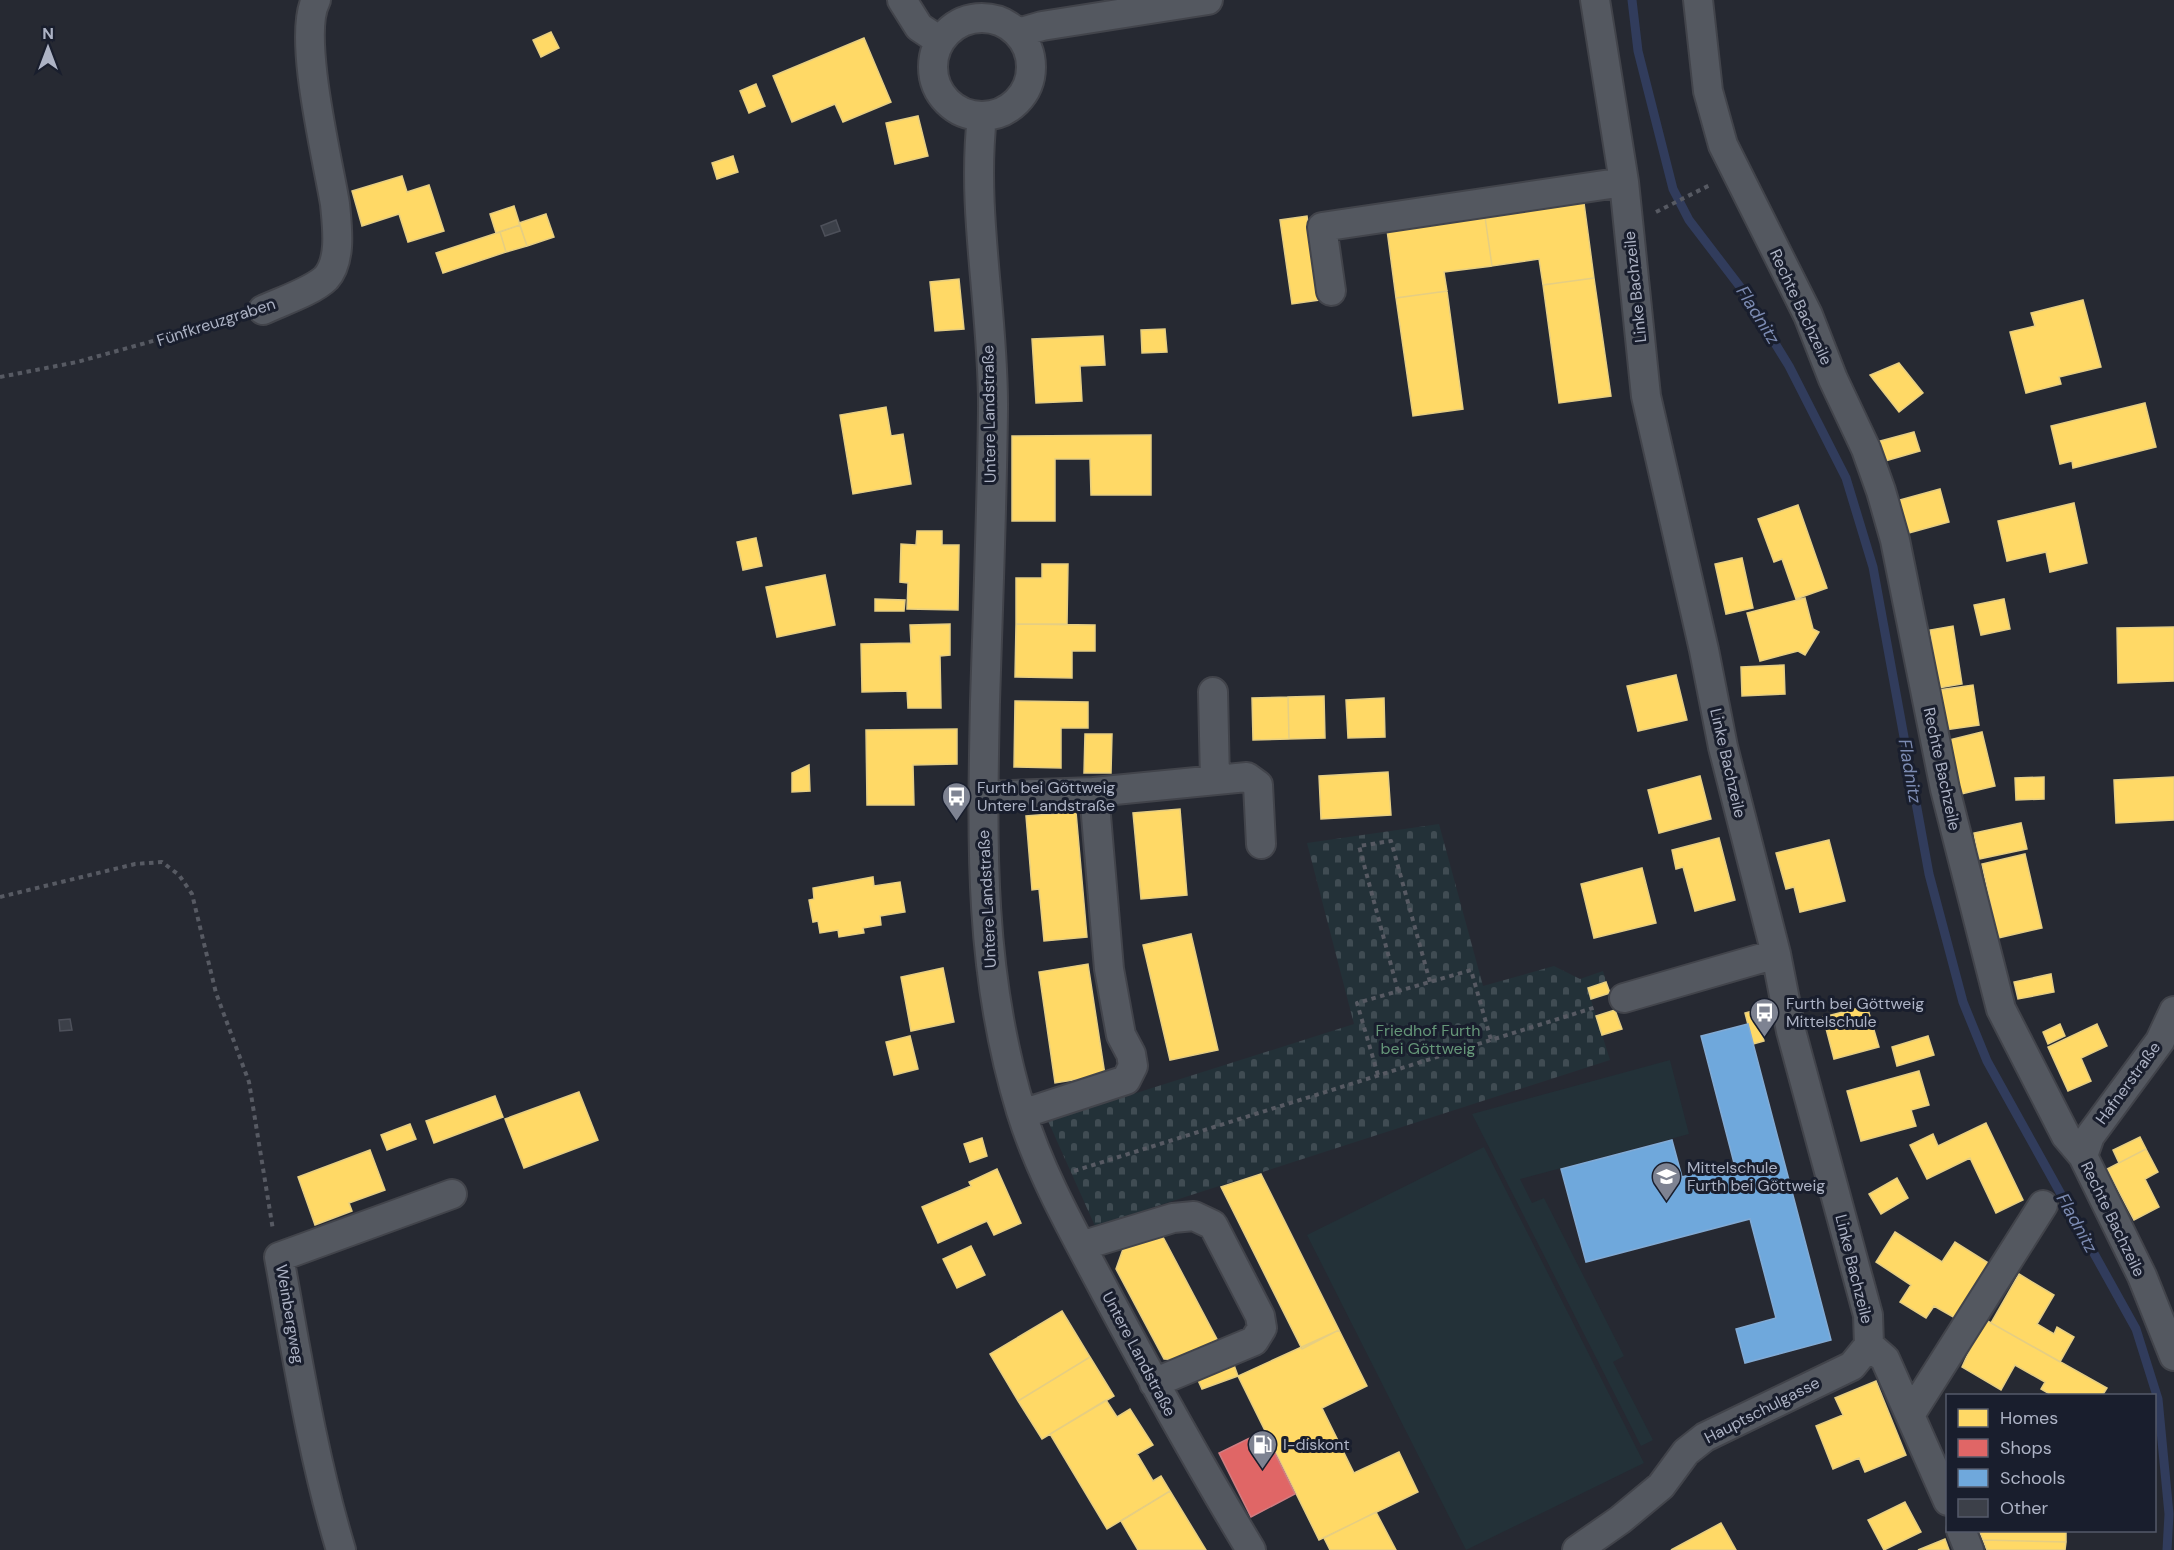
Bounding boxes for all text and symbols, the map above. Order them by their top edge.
north arrow [18,18,78,78]
text: N [42,23,54,44]
street label: Linke Bachzeile [1619,230,1651,344]
street label: Rechte Bachzeile [1765,246,1837,368]
water label: Fladnitz [1731,281,1786,349]
street label: Fünfkreuzgraben [154,293,278,351]
street label: Untere Landstraße [977,345,1001,483]
street label: Rechte Bachzeile [1919,705,1965,833]
street label: Linke Bachzeile [1705,706,1751,820]
water label: Fladnitz [1893,737,1928,806]
place label: Furth bei Göttweig Untere Landstraße [977,777,1115,816]
bus stop icon: Furth bei Göttweig Untere Landstraße [940,780,972,822]
street label: Untere Landstraße [973,829,1001,969]
place label: Furth bei Göttweig Mittelschule [1786,993,1924,1032]
bus stop icon: Furth bei Göttweig Mittelschule [1749,996,1781,1038]
park label: Friedhof Furth bei Göttweig [1376,1020,1480,1059]
street label: Hafnerstraße [2091,1037,2165,1129]
place label: Mittelschule Furth bei Göttweig [1687,1157,1825,1196]
street label: Rechte Bachzeile [2076,1158,2150,1280]
school or university icon: Mittelschule Furth bei Göttweig [1650,1160,1682,1202]
water label: Fladnitz [2051,1189,2103,1258]
street label: Linke Bachzeile [1830,1212,1878,1326]
street label: Weinbergweg [271,1263,309,1365]
street label: Untere Landstraße [1097,1288,1181,1420]
street label: Hauptschulgasse [1701,1372,1823,1448]
legend [1946,1394,2156,1532]
text: Homes [2000,1406,2058,1430]
fuel station icon: I-diskont [1246,1428,1278,1470]
place label: I-diskont [1283,1434,1350,1455]
text: Shops [2000,1436,2052,1460]
text: Schools [2000,1466,2065,1490]
text: Other [2000,1496,2049,1520]

